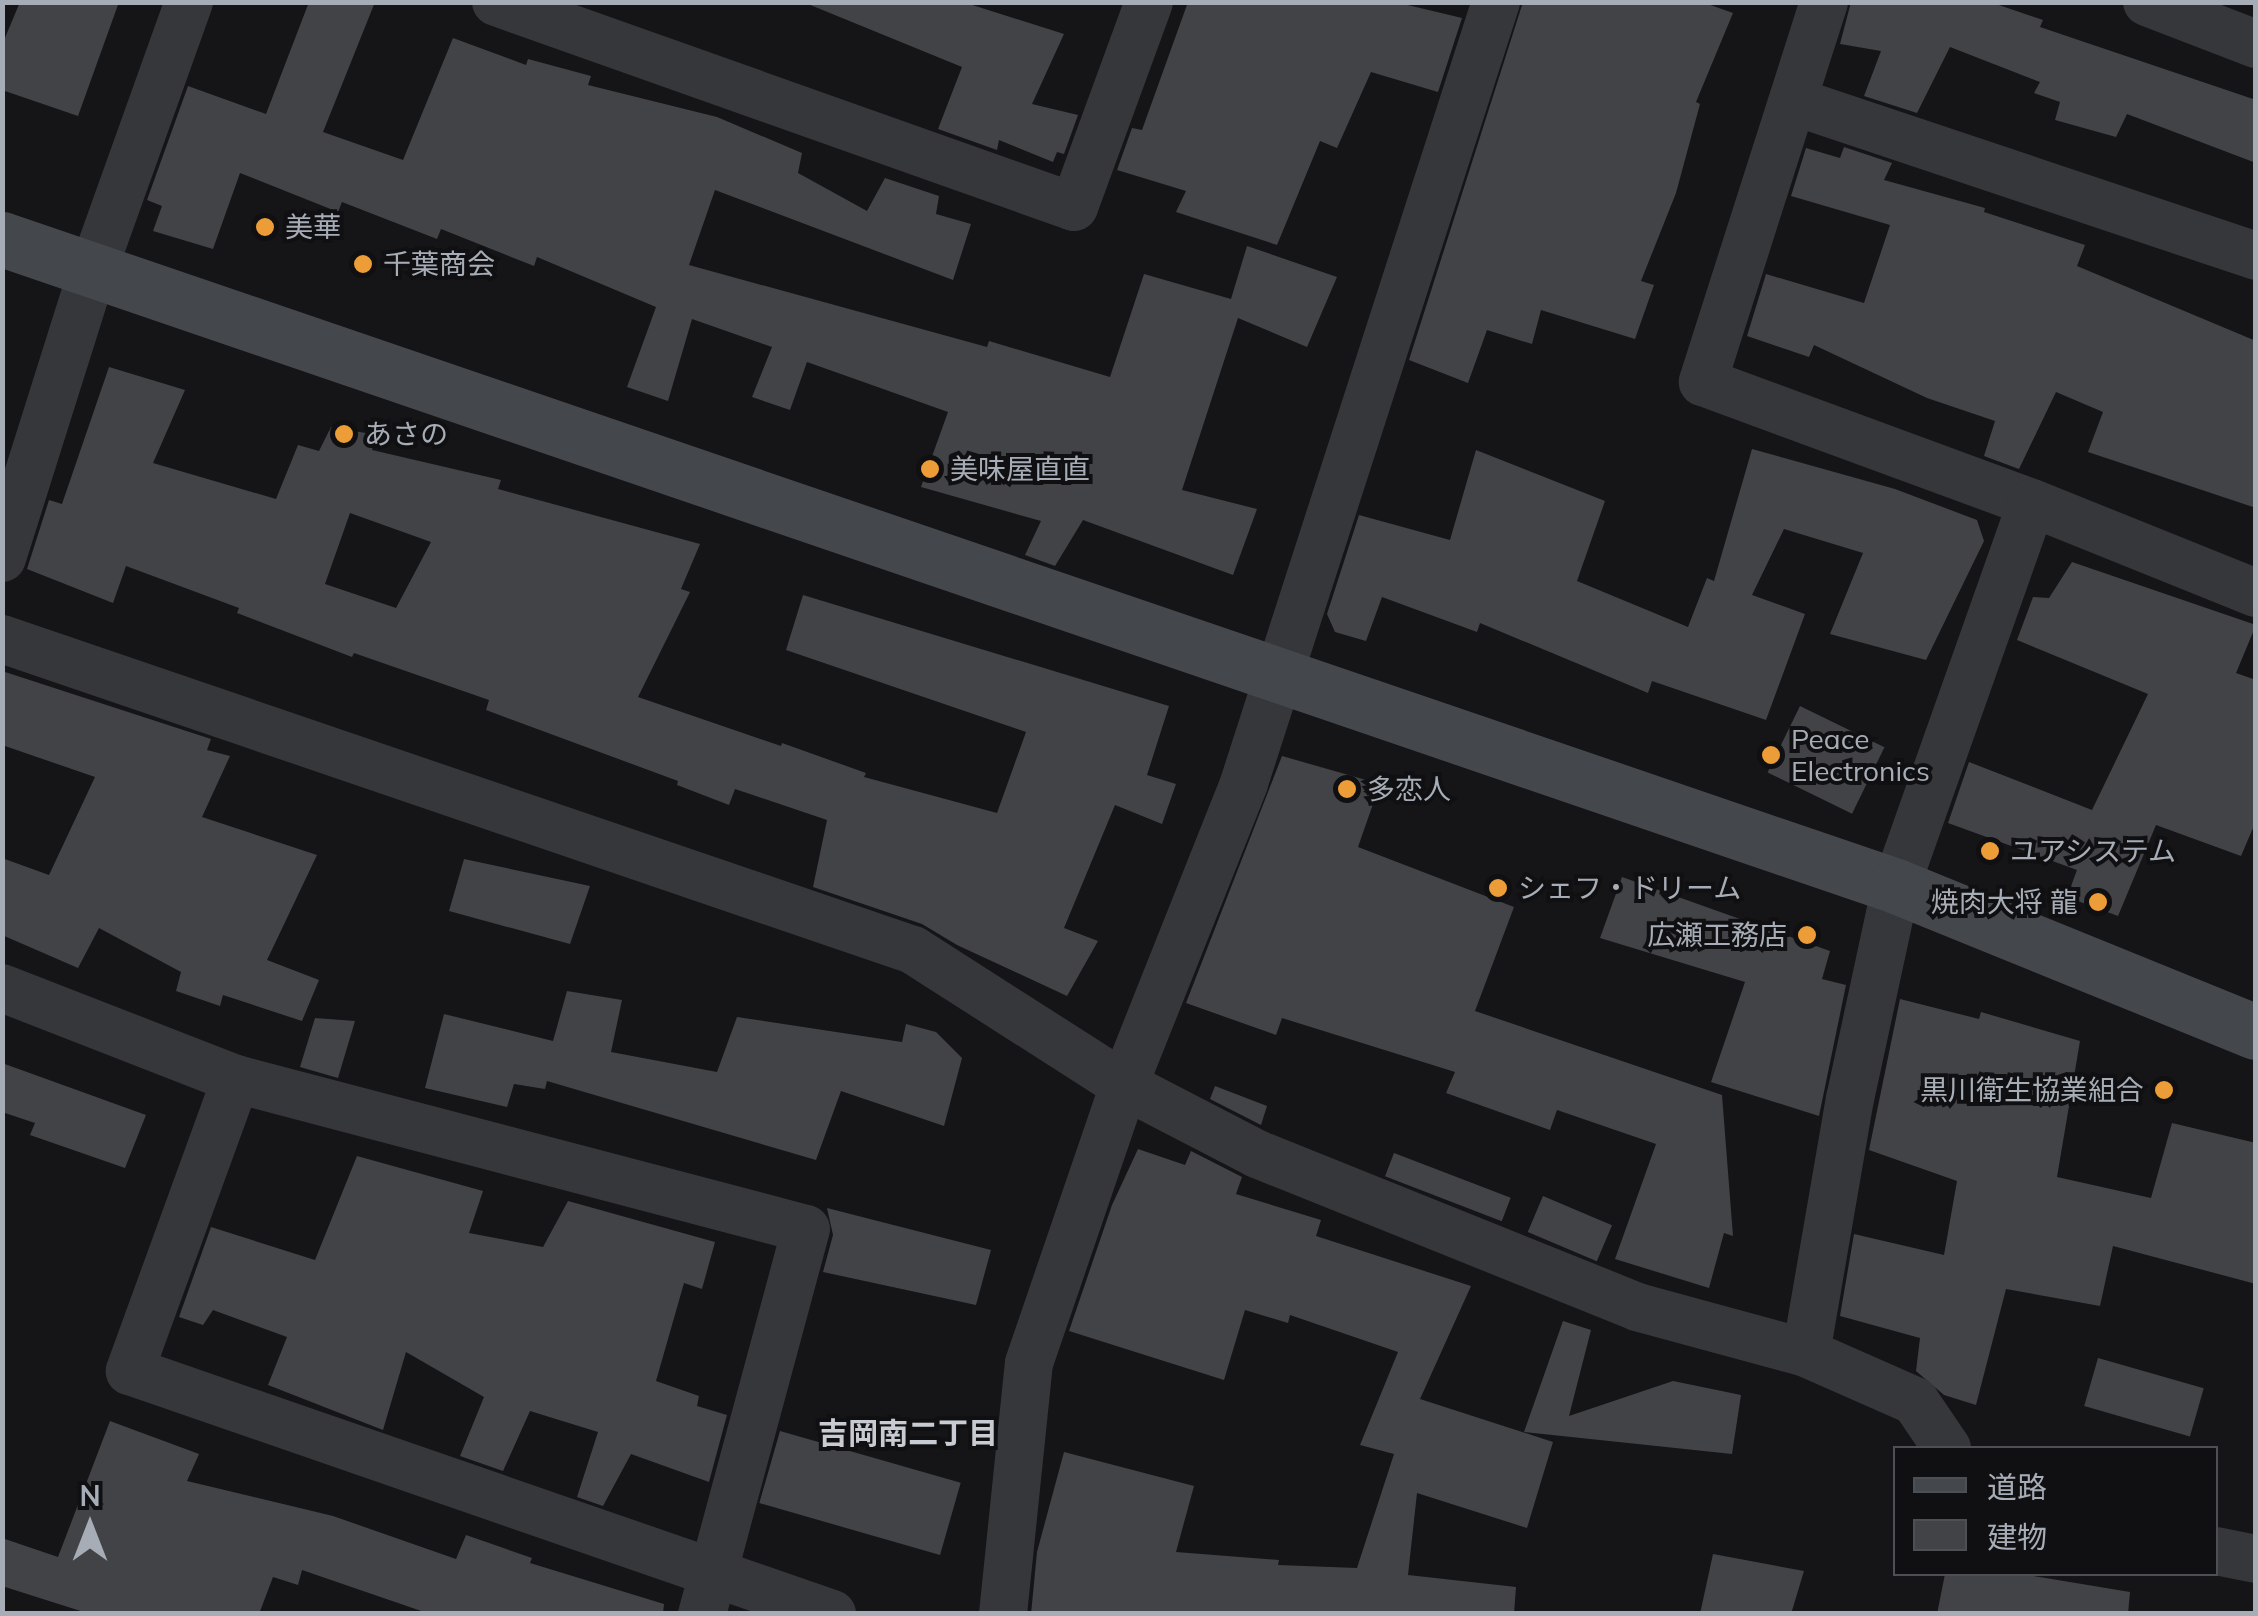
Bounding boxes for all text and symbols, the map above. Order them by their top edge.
place label: 美華 [285,210,341,244]
marker: 美華 [254,216,276,238]
place label: 千葉商会 [383,247,495,281]
marker: 千葉商会 [352,253,374,275]
place label: あさの [364,417,448,451]
marker: あさの [333,423,355,445]
place label: 美味屋直直 [950,452,1090,486]
marker: 美味屋直直 [919,458,941,480]
place label: Peace Electronics [1791,722,1930,788]
marker: Peace Electronics [1760,744,1782,766]
place label: 多恋人 [1367,772,1451,806]
marker: 多恋人 [1336,778,1358,800]
place label: ユアシステム [2010,834,2178,868]
marker: ユアシステム [1979,840,2001,862]
place label: シェフ・ドリーム [1518,871,1742,905]
marker: シェフ・ドリーム [1487,877,1509,899]
place label: 焼肉大将 龍 [1931,885,2078,919]
marker: 焼肉大将 龍 [2087,891,2109,913]
place label: 広瀬工務店 [1647,918,1787,952]
marker: 広瀬工務店 [1796,924,1818,946]
place label: 黒川衛生協業組合 [1920,1073,2144,1107]
marker: 黒川衛生協業組合 [2153,1079,2175,1101]
district label: 吉岡南二丁目 [818,1415,998,1451]
legend [1893,1446,2218,1576]
text: 道路 [1987,1468,2047,1506]
north arrow [40,1476,140,1576]
text: N [79,1478,101,1513]
text: 建物 [1987,1518,2047,1556]

